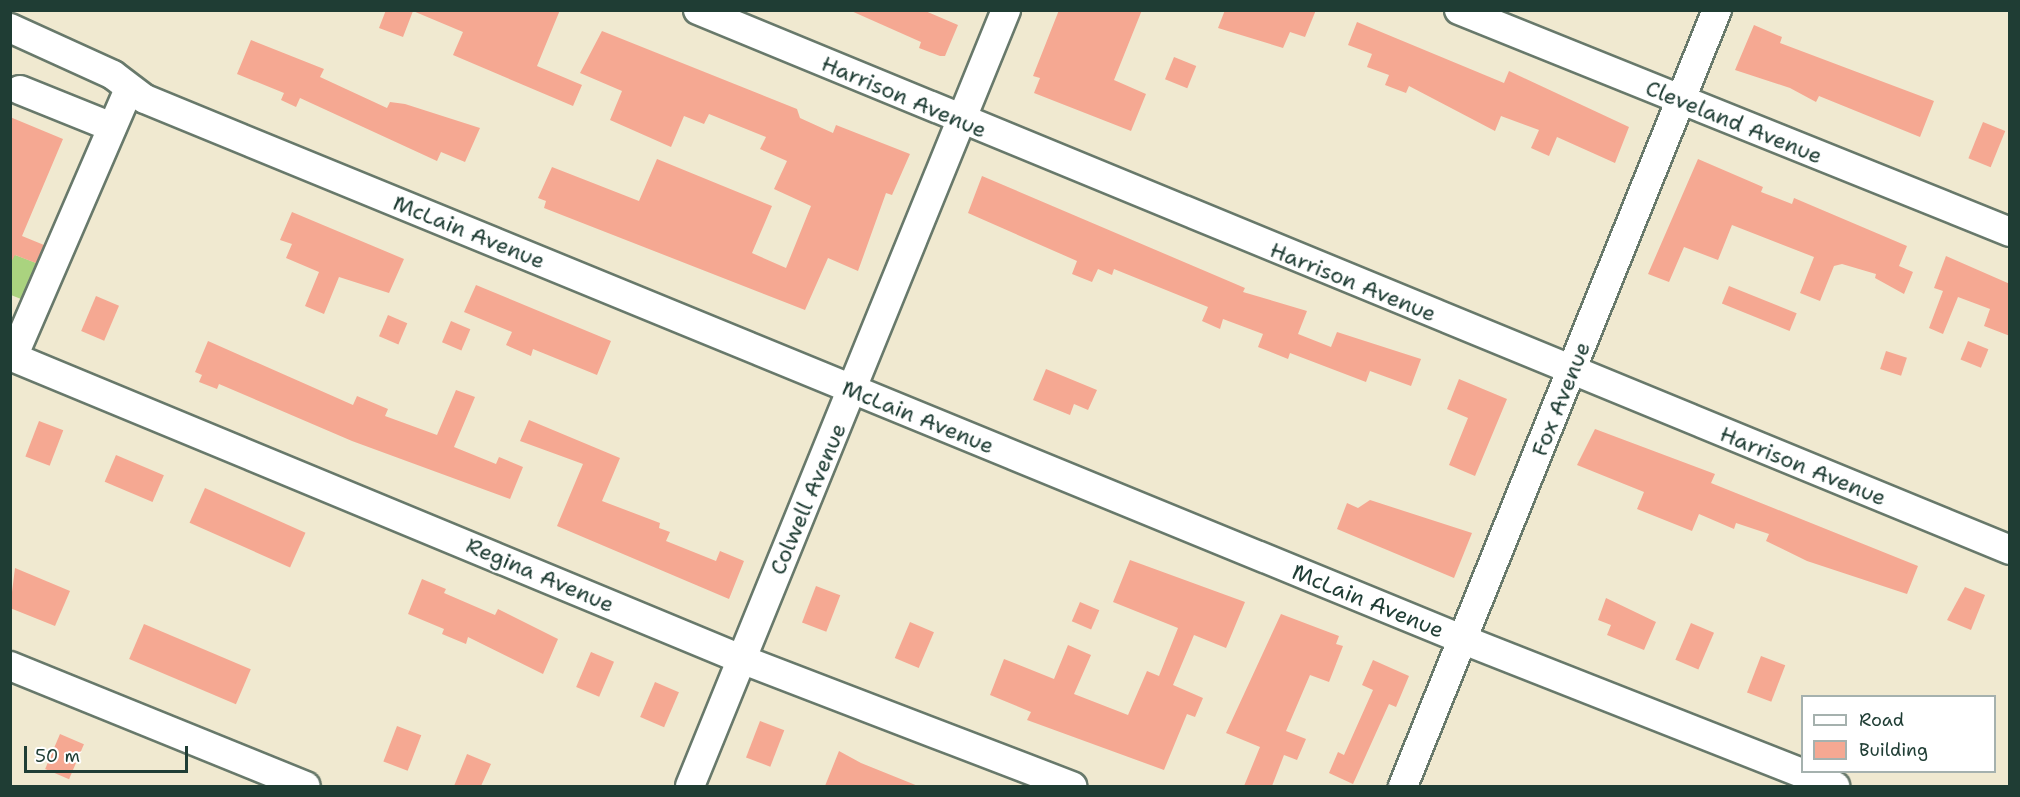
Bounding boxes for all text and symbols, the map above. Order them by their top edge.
street label: Harrison Avenue [817,50,991,144]
street label: Cleveland Avenue [1642,74,1826,170]
street label: McLain Avenue [389,190,549,274]
street label: Harrison Avenue [1266,237,1440,327]
street label: Fox Avenue [1526,338,1596,460]
street label: McLain Avenue [838,375,998,459]
street label: Colwell Avenue [764,419,852,579]
street label: Harrison Avenue [1716,421,1890,511]
street label: Regina Avenue [462,532,618,618]
street label: McLain Avenue [1288,559,1448,643]
legend [1801,695,1996,773]
text: Road [1859,708,1904,732]
scale bar [27,734,190,772]
text: Building [1859,738,1928,762]
text: 50 m [35,744,80,768]

